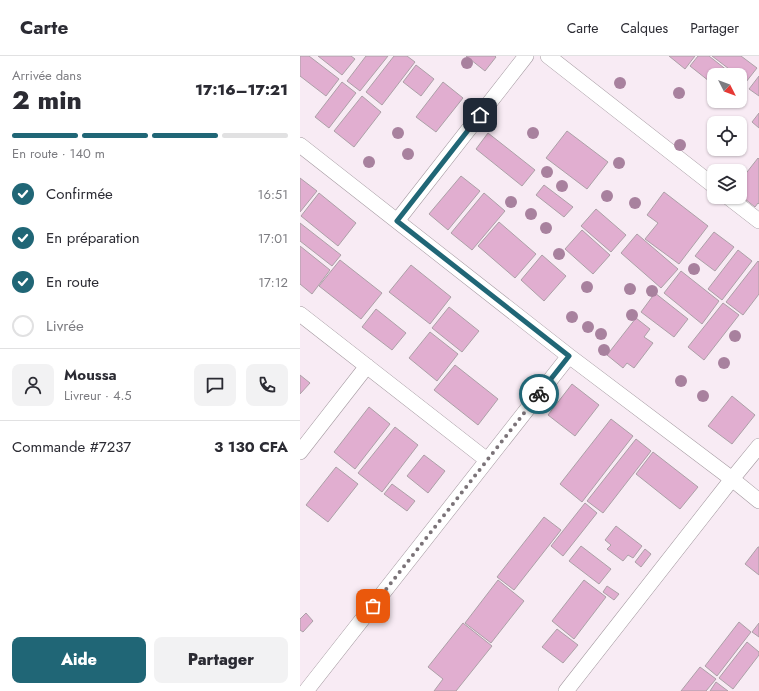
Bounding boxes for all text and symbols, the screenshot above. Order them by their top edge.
text: Carte [20,14,68,41]
text: Carte [567,18,598,38]
text: Calques [620,18,668,38]
text: Partager [690,18,739,38]
text: Arrivée dans [12,66,81,85]
north arrow [707,68,747,108]
map controls [707,68,747,204]
text: 17:16–17:21 [195,79,288,101]
text: 2 min [12,81,82,119]
pin [463,98,497,132]
icon: home [469,104,491,126]
button: locate [707,116,747,156]
text: En route · 140 m [12,144,105,163]
button: layers [707,164,747,204]
icon: check [12,183,34,205]
text: Confirmée [46,183,113,205]
text: 16:51 [258,185,288,204]
icon: check [12,227,34,249]
text: En préparation [46,227,140,249]
text: 17:01 [258,229,288,248]
icon: check [12,271,34,293]
text: En route [46,271,99,293]
text: 17:12 [258,273,288,292]
text: Livrée [46,315,84,337]
button: person [12,364,54,406]
text: Moussa [64,364,117,386]
button: chat [194,364,236,406]
button: phone [246,364,288,406]
courier [519,374,559,414]
icon: bike [528,383,550,405]
text: Livreur · 4.5 [64,386,132,405]
text: Commande #7237 [12,436,131,458]
text: 3 130 CFA [214,436,288,458]
pin [356,589,390,623]
icon: bag [362,595,384,617]
button: Aide [12,637,146,683]
button: Partager [154,637,288,683]

